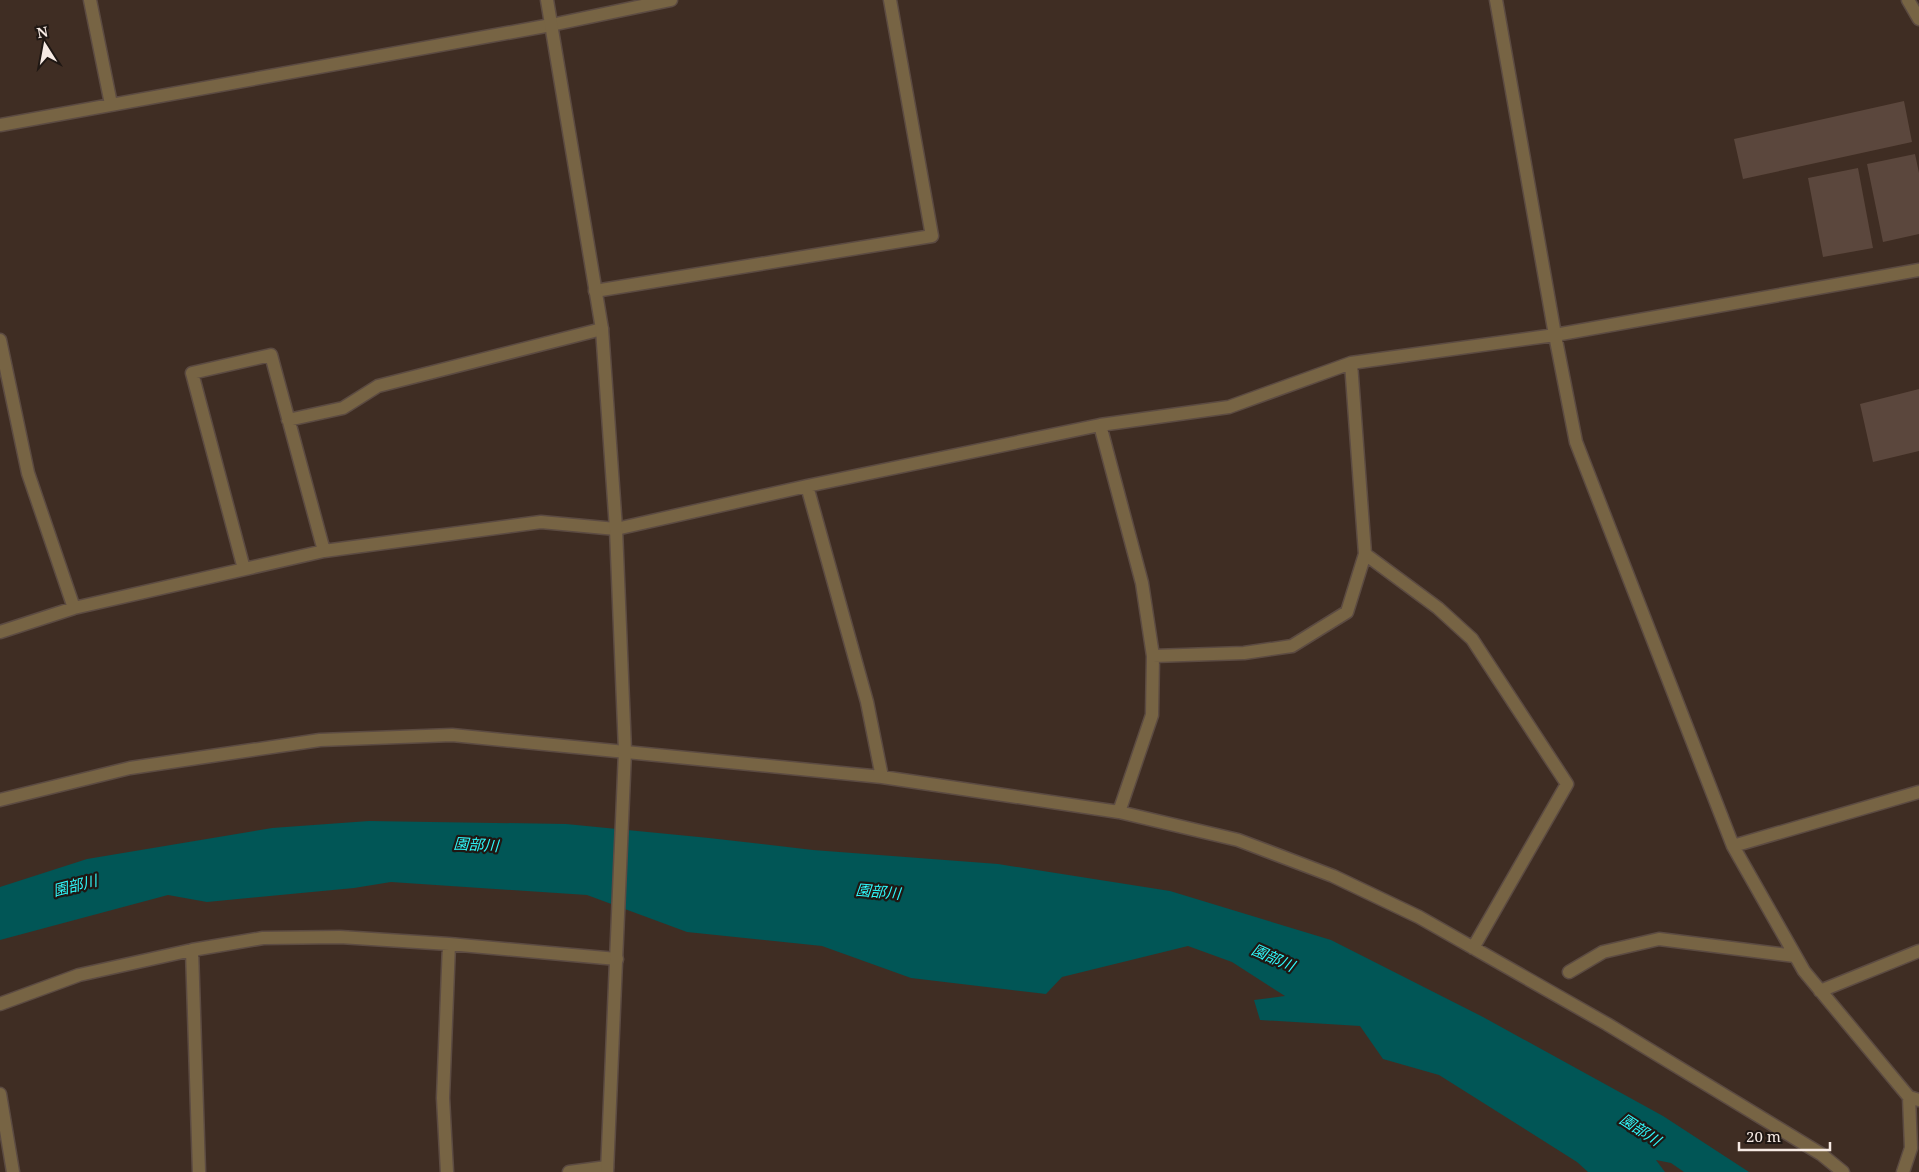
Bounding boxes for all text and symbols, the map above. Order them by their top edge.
north arrow [20,20,70,70]
text: N [35,21,50,42]
water label: 園部川 [453,833,501,855]
water label: 園部川 [50,869,101,900]
water label: 園部川 [855,879,903,903]
water label: 園部川 [1249,939,1300,976]
water label: 園部川 [1616,1109,1667,1151]
scale bar [1739,1120,1830,1152]
text: 20 m [1746,1126,1781,1146]

